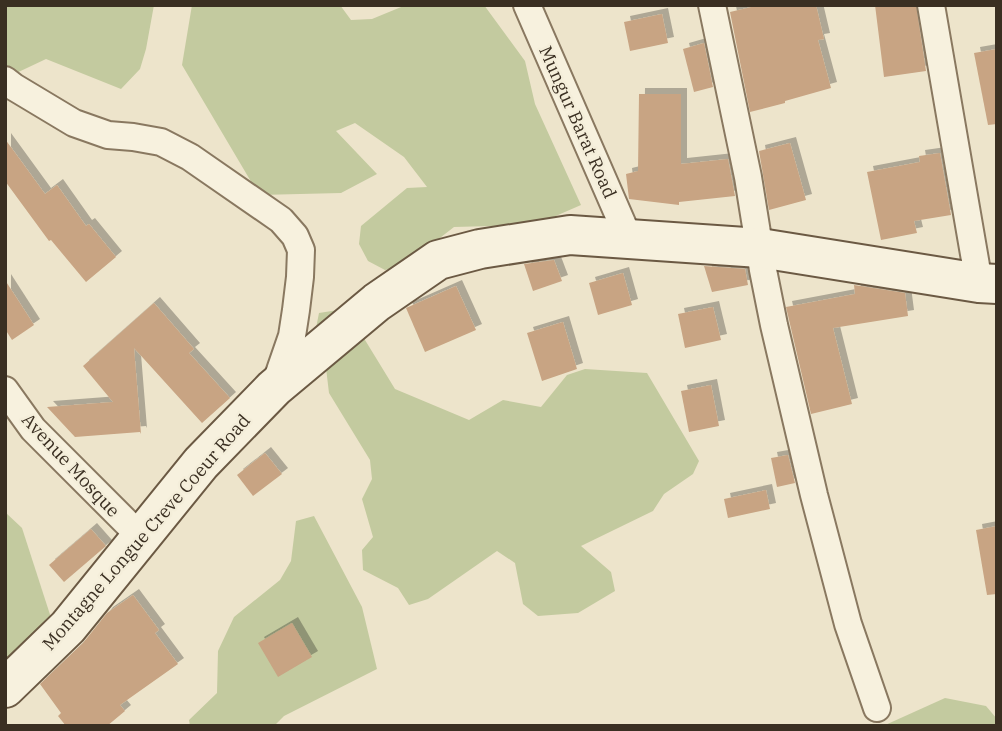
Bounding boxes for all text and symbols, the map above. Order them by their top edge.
street label: Mungur Barat Road [534,42,622,202]
street label: Avenue Mosque [17,408,125,522]
street label: Montagne Longue Creve Coeur Road [37,409,255,655]

